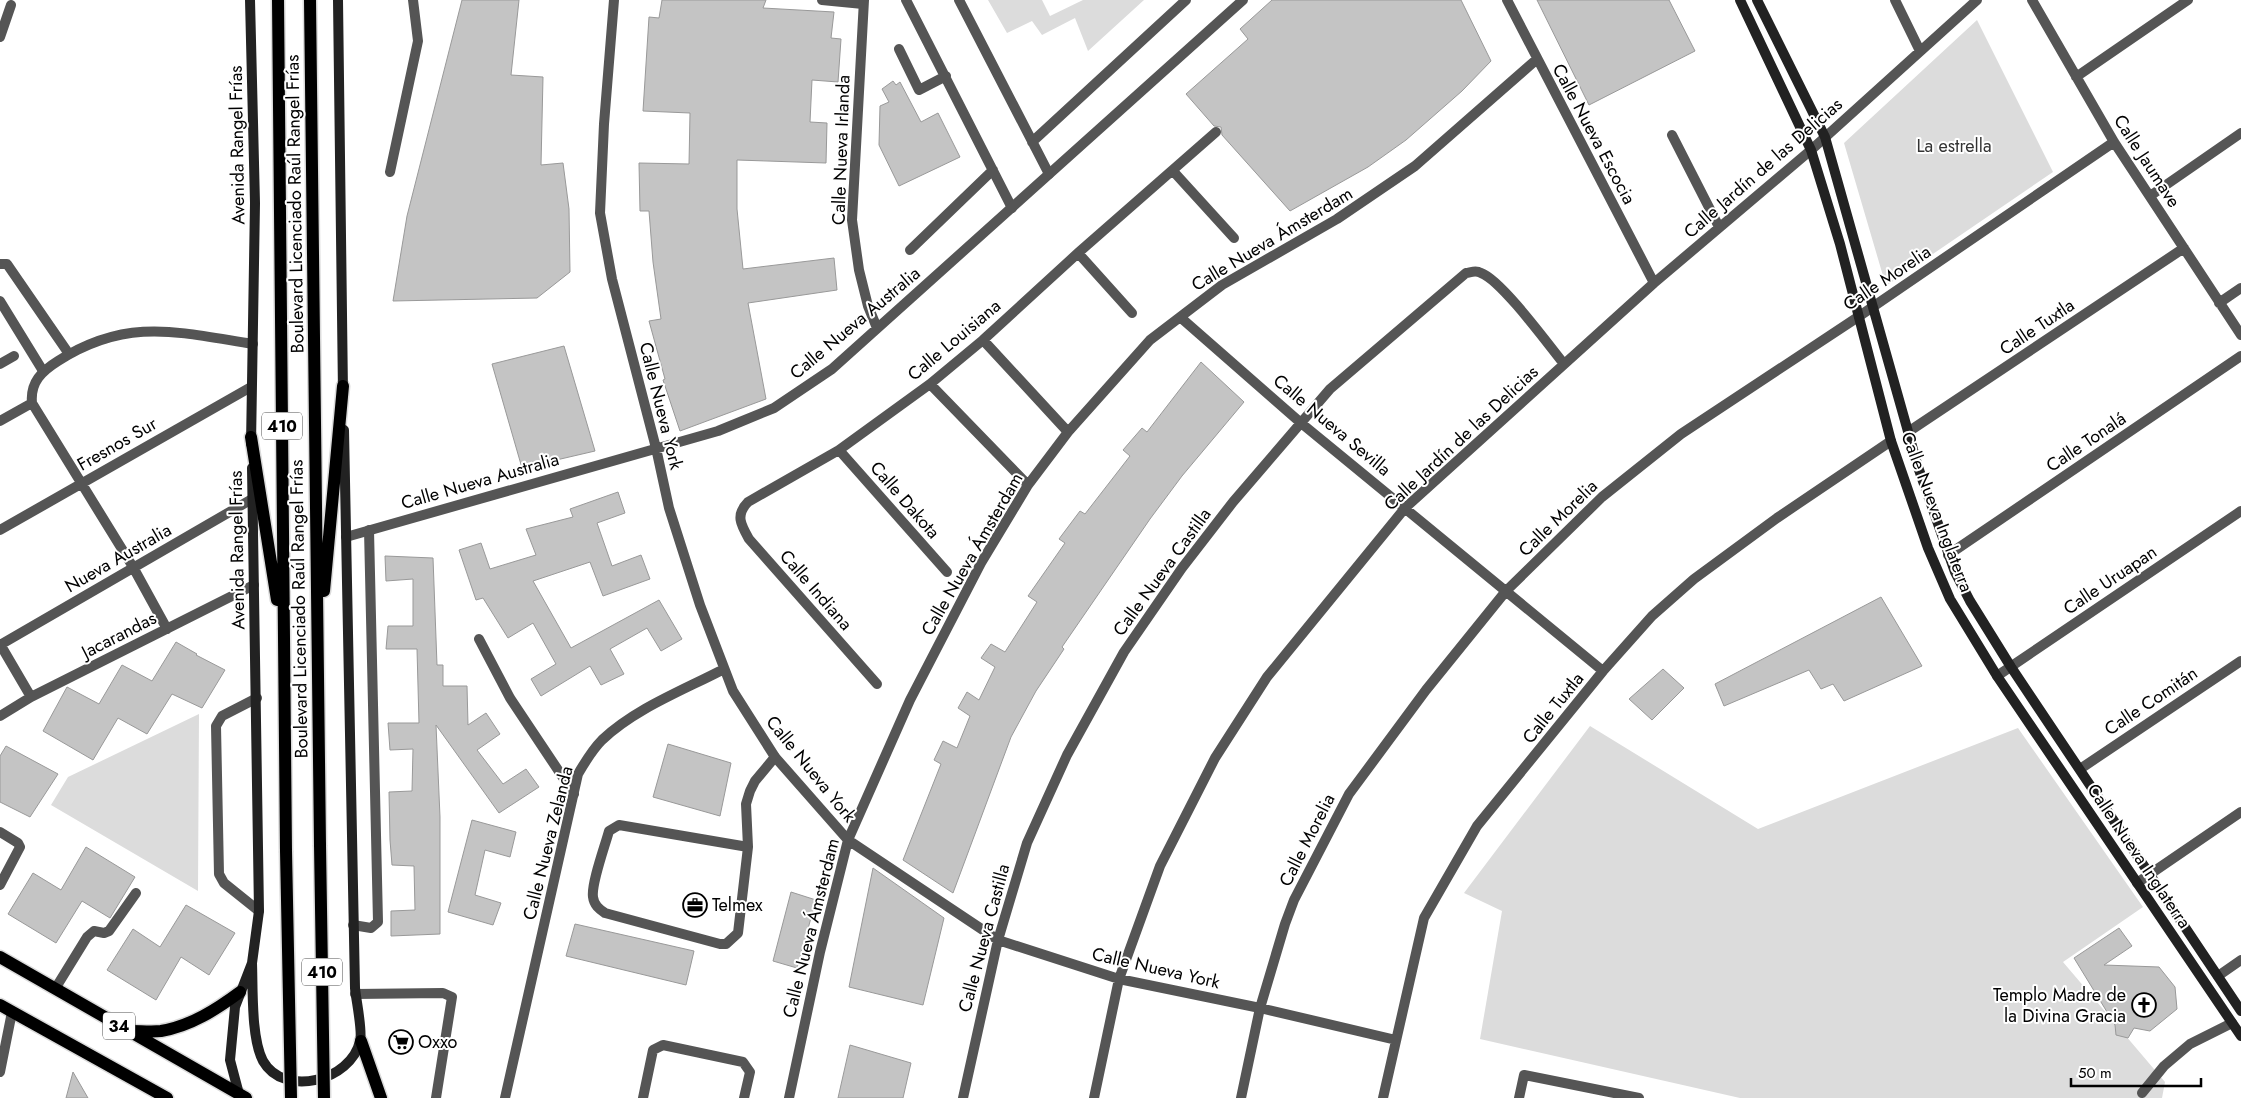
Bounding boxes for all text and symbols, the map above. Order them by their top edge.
street label: Boulevard Licenciado Raúl Rangel Frías [279,54,311,354]
street label: Calle Nueva Escocia [1546,59,1642,209]
street label: Avenida Rangel Frías [223,65,251,225]
street label: Calle Nueva Irlanda [825,75,857,225]
street label: Calle Jardín de las Delicias [1678,92,1848,244]
street label: Calle Jaumave [2107,110,2187,212]
park label: La estrella [1916,133,1992,159]
street label: Calle Nueva Ámsterdam [1186,180,1358,298]
street label: Calle Morelia [1838,239,1936,317]
street label: Calle Nueva Australia [784,261,926,385]
street label: Calle Tuxtla [1994,292,2080,362]
street label: Calle Louisiana [902,293,1006,387]
street label: Calle Nueva York [633,340,689,473]
street label: Calle Jardín de las Delicias [1378,359,1544,517]
street label: Calle Nueva Sevilla [1267,368,1397,482]
street label: Calle Tonalá [2041,406,2131,478]
street label: Fresnos Sur [72,410,163,477]
road number: 410 [262,412,302,440]
street label: Calle Nueva Inglaterra [1894,428,1980,596]
street label: Calle Nueva Australia [398,446,562,516]
street label: Calle Dakota [864,456,946,544]
street label: Boulevard Licenciado Raúl Rangel Frías [283,459,315,759]
street label: Calle Nueva Ámsterdam [915,468,1029,640]
street label: Avenida Rangel Frías [223,470,251,630]
street label: Calle Morelia [1513,474,1603,562]
street label: Calle Nueva Castilla [1107,503,1217,641]
street label: Nueva Australia [60,517,176,599]
street label: Calle Uruapan [2058,539,2162,621]
street label: Calle Indiana [774,544,858,636]
street label: Jacarandas [75,605,161,666]
street label: Calle Comitán [2099,660,2203,742]
street label: Calle Tuxtla [1516,667,1590,749]
street label: Calle Nueva York [760,710,862,828]
street label: Calle Nueva Zelanda [516,763,580,923]
street label: Calle Nueva Inglaterra [2081,778,2197,934]
street label: Calle Morelia [1272,789,1342,891]
street label: Calle Nueva Ámsterdam [776,835,846,1021]
street label: Calle Nueva Castilla [952,861,1016,1015]
office icon: Telmex [682,892,708,918]
place label: Telmex [712,892,763,918]
street label: Calle Nueva York [1089,941,1223,995]
road number: 410 [302,959,342,986]
place label: Templo Madre de la Divina Gracia [1993,982,2126,1029]
church icon: Templo Madre de la Divina Gracia [2131,992,2157,1018]
road number: 34 [103,1012,135,1040]
supermarket icon: Oxxo [388,1029,414,1055]
place label: Oxxo [418,1029,458,1055]
scale bar [2071,1056,2201,1088]
text: 50 m [2078,1062,2112,1084]

